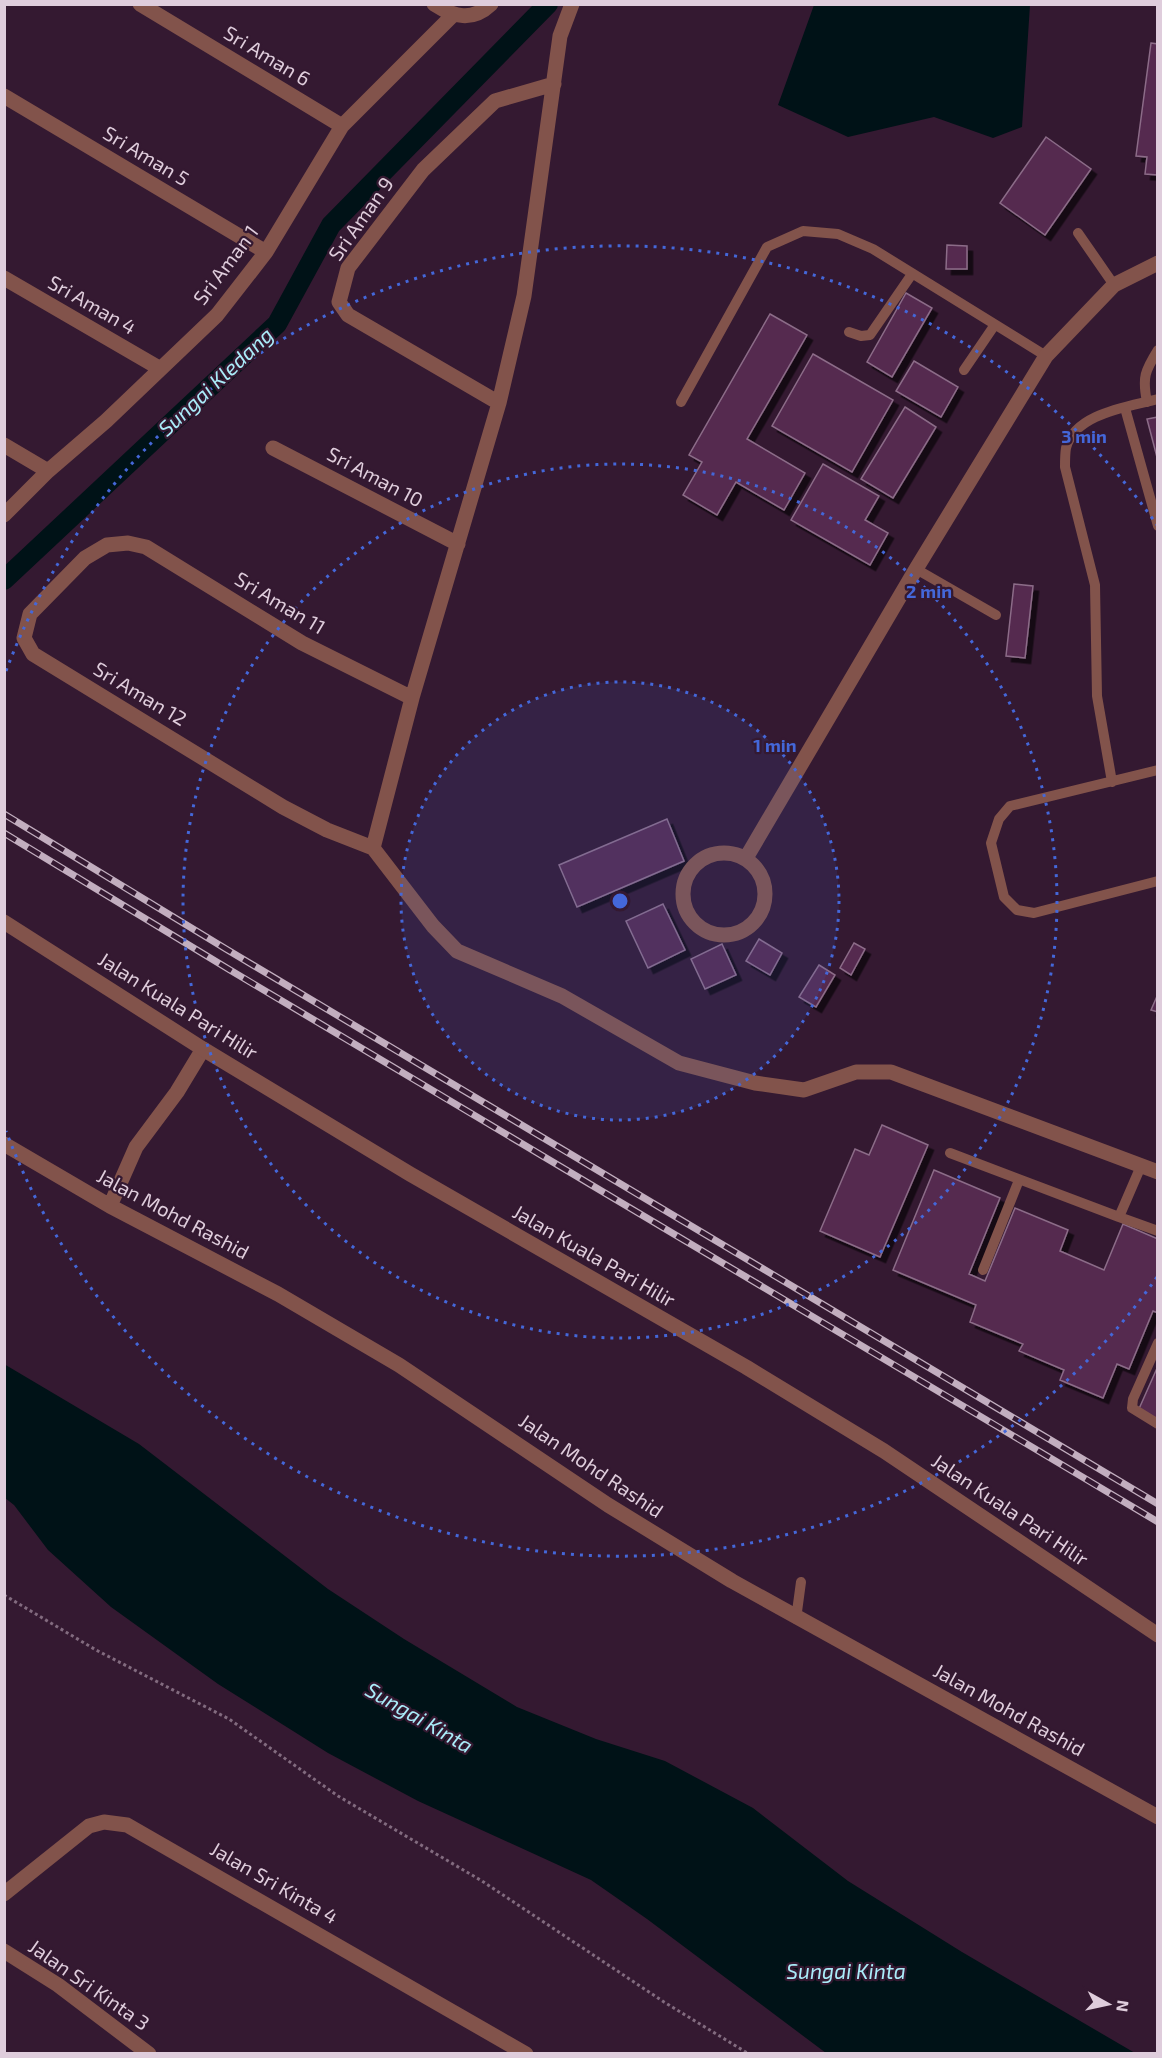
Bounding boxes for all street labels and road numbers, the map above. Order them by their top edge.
street label: Sri Aman 6 [220,20,315,90]
street label: Sri Aman 5 [99,120,194,190]
street label: Sri Aman 9 [323,172,398,265]
street label: Sri Aman 1 [188,220,263,309]
street label: Sri Aman 4 [44,269,141,339]
street label: Sri Aman 10 [323,441,428,511]
street label: Sri Aman 11 [231,566,330,638]
street label: Sri Aman 12 [90,656,191,730]
street label: Jalan Kuala Pari Hilir [94,946,263,1064]
street label: Jalan Mohd Rashid [93,1163,254,1263]
street label: Jalan Kuala Pari Hilir [509,1199,680,1311]
street label: Jalan Mohd Rashid [515,1408,668,1522]
street label: Jalan Kuala Pari Hilir [928,1448,1093,1570]
street label: Jalan Mohd Rashid [930,1658,1089,1761]
street label: Jalan Sri Kinta 4 [206,1836,343,1928]
street label: Jalan Sri Kinta 3 [25,1934,155,2035]

